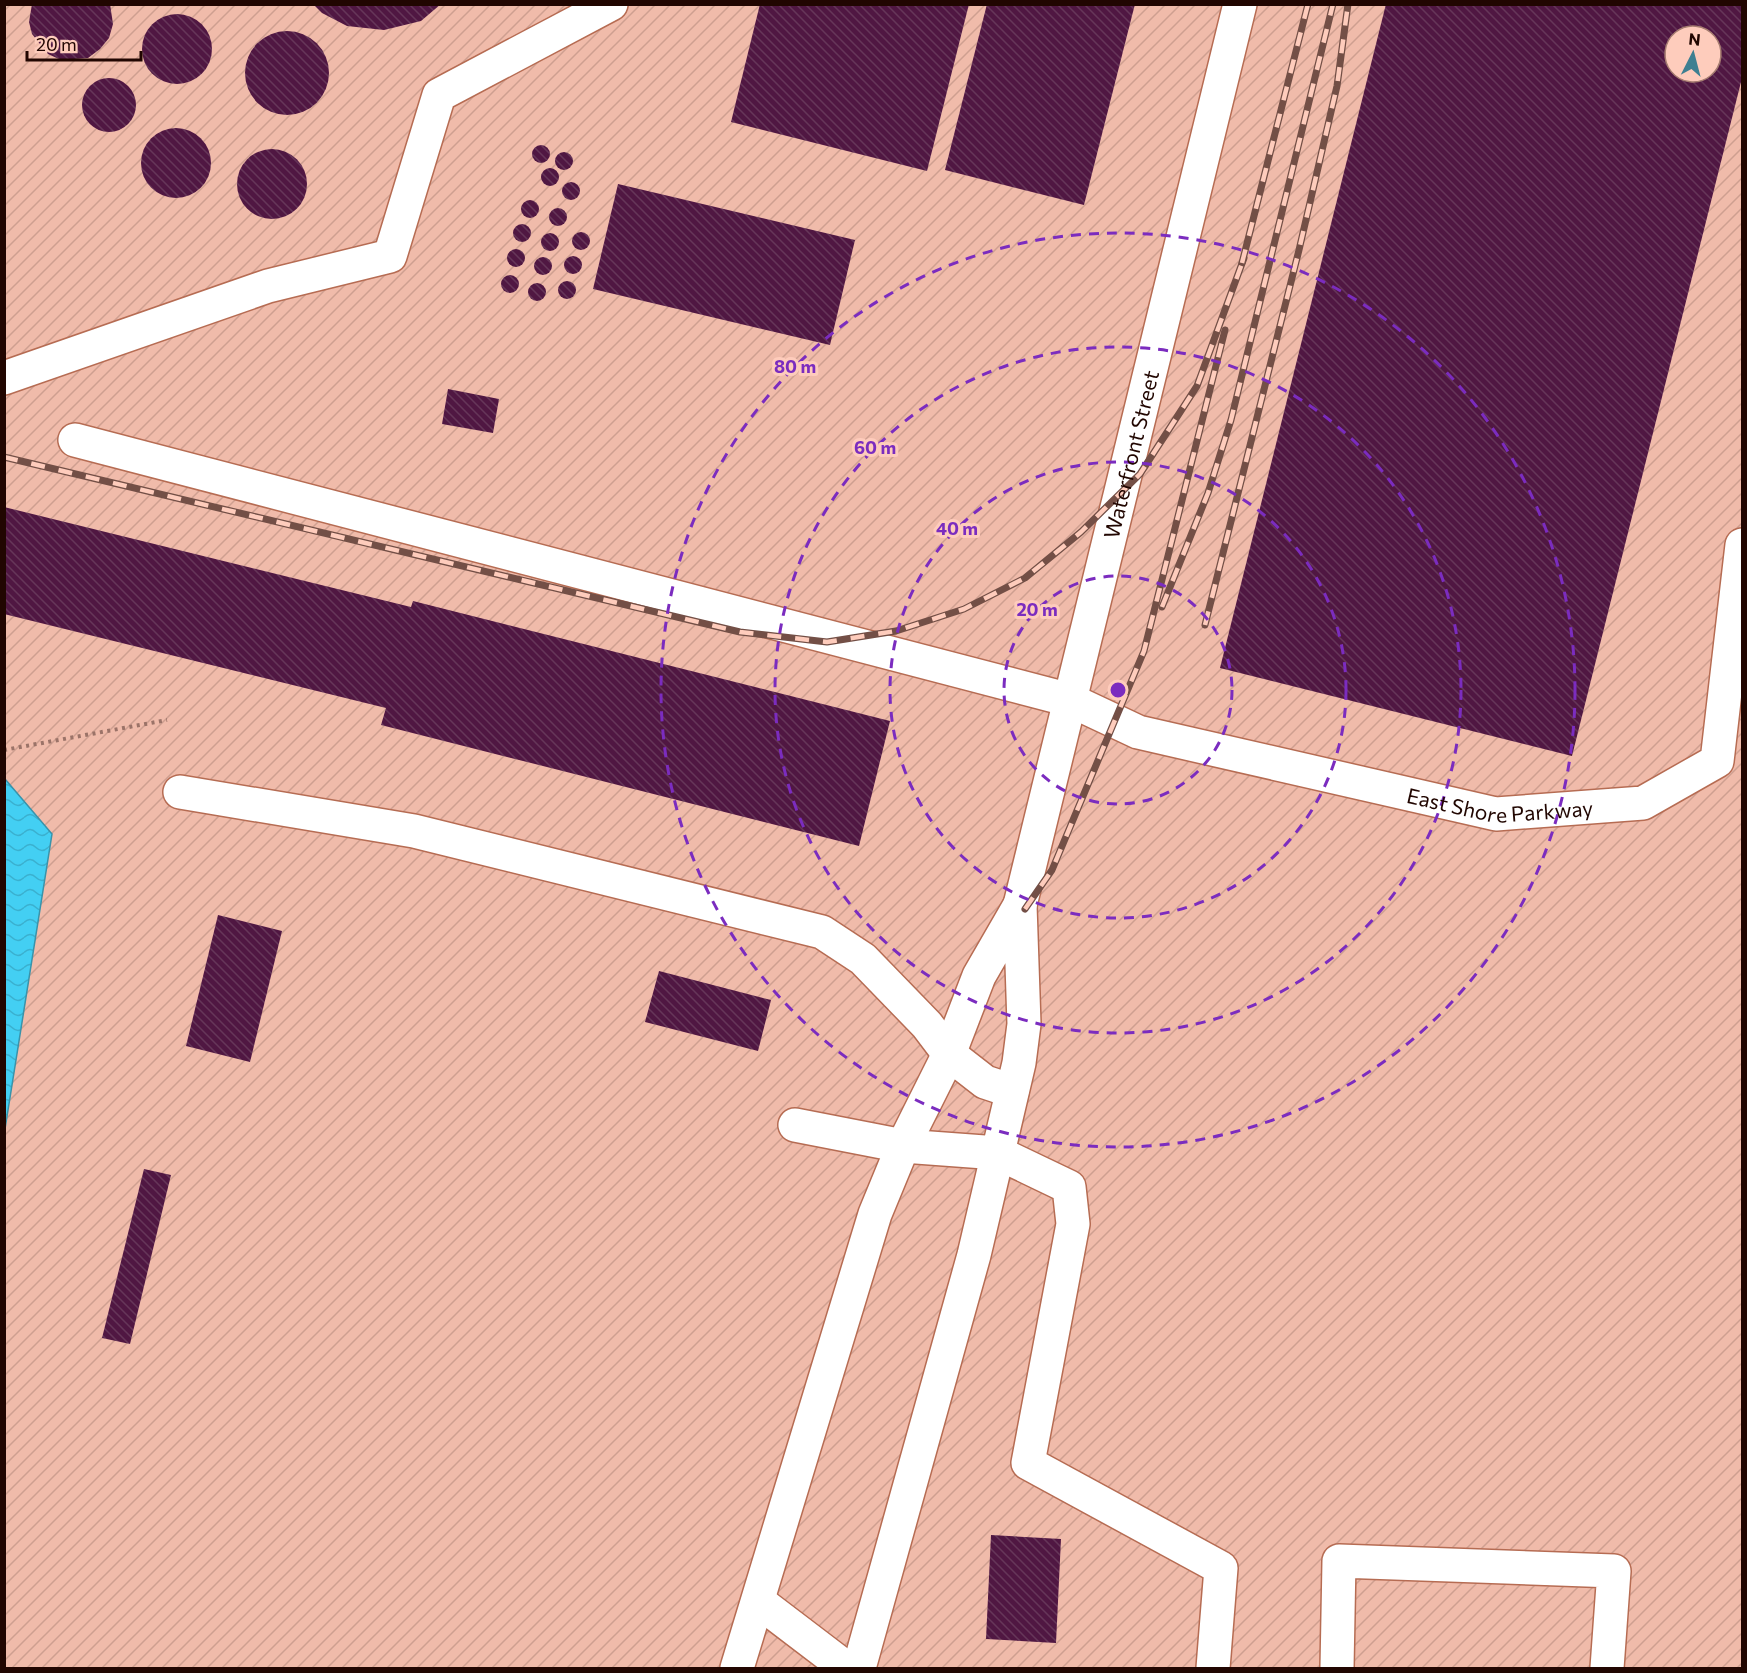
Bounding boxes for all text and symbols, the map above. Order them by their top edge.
scale bar [27,24,141,62]
north arrow [1663,24,1723,84]
text: N [1688,29,1702,49]
text: 20 m [36,33,77,55]
text: 80 m [774,355,816,377]
street label: Waterfront Street [1097,368,1163,541]
text: 60 m [854,436,896,458]
text: 40 m [936,517,978,539]
text: 20 m [1016,598,1058,620]
centre of rings [1108,680,1128,700]
street label: East Shore Parkway [1405,782,1594,826]

